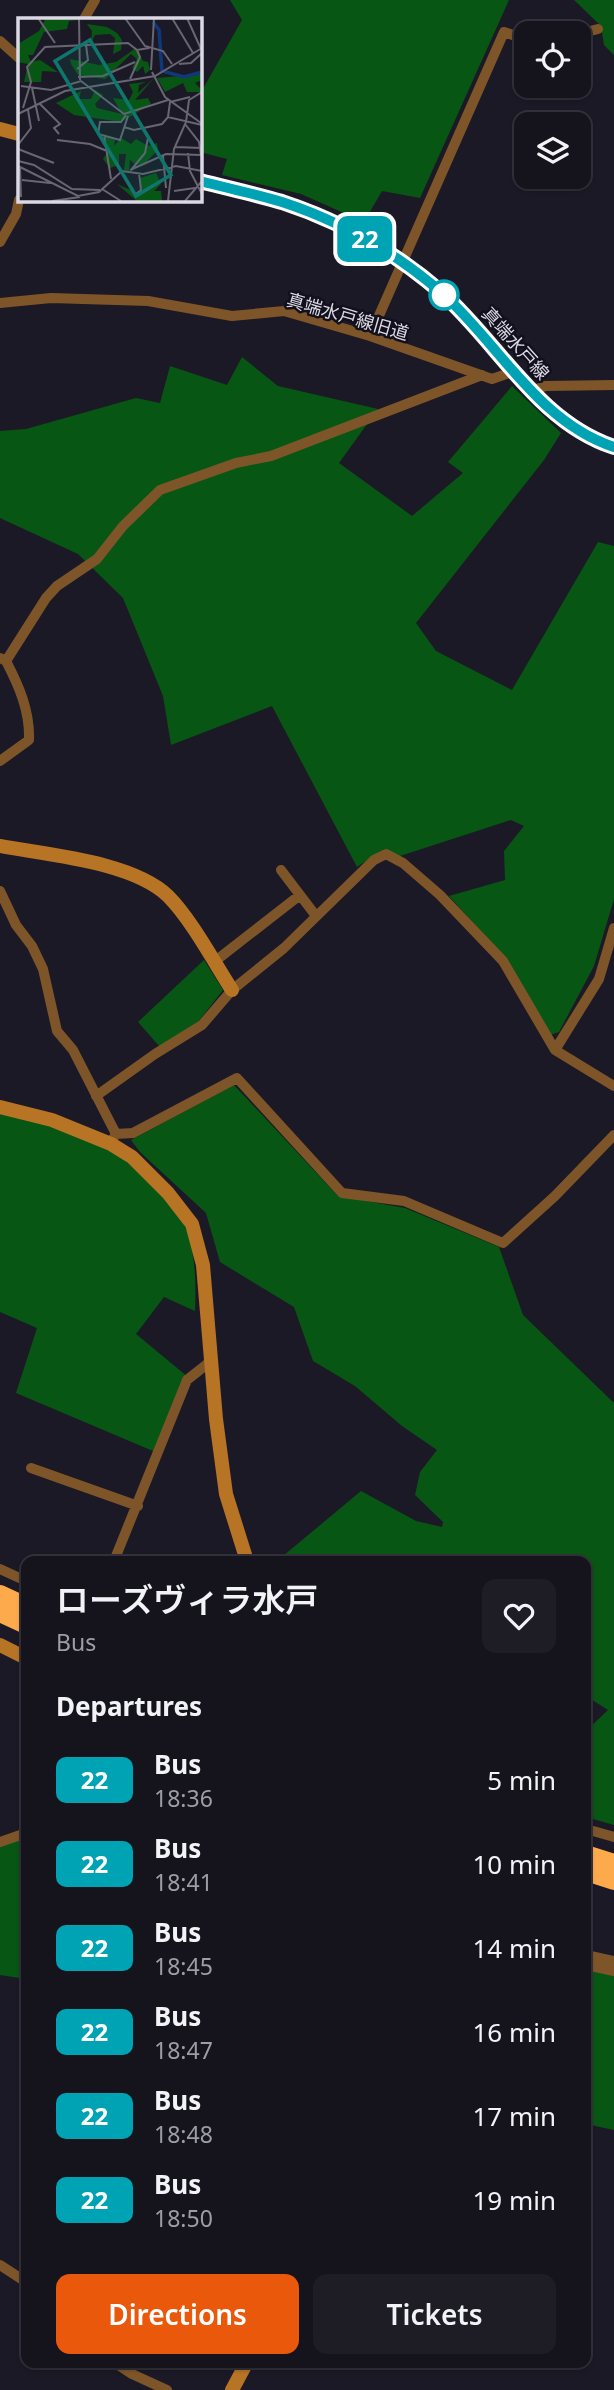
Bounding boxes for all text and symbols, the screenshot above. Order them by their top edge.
inset map [18,18,201,201]
map controls [514,21,591,189]
button: locate [514,21,591,98]
button: layers [514,112,591,189]
line badge: 22 [334,216,396,262]
text: 22 [351,222,379,255]
unlabelled marker [429,280,459,310]
street label: 真端水戸線旧道 [284,287,412,345]
street label: 真端水戸線 [477,302,555,384]
text: ローズヴィラ水戸 [56,1577,318,1622]
button: heart [482,1579,556,1653]
text: Bus [56,1626,96,1658]
text: Departures [56,1688,202,1724]
text: Bus [154,1746,201,1782]
text: 5 min [487,1762,556,1798]
text: 22 [81,1763,108,1796]
text: 18:36 [154,1782,213,1814]
text: Bus [154,1830,201,1866]
text: 10 min [472,1846,556,1882]
text: 22 [81,1847,108,1880]
text: 18:41 [154,1866,213,1898]
text: Bus [154,1914,201,1950]
text: 14 min [472,1930,556,1966]
text: 22 [81,1931,108,1964]
text: 18:45 [154,1950,213,1982]
text: Bus [154,1998,201,2034]
text: 16 min [472,2014,556,2050]
text: 22 [81,2015,108,2048]
text: 18:47 [154,2034,213,2066]
text: Bus [154,2082,201,2118]
text: 17 min [472,2098,556,2134]
text: 22 [81,2099,108,2132]
text: 18:48 [154,2118,213,2150]
text: Bus [154,2166,201,2202]
text: 19 min [472,2182,556,2218]
text: 22 [81,2183,108,2216]
text: 18:50 [154,2202,213,2234]
button: Directions [56,2274,299,2354]
button: Tickets [313,2274,556,2354]

